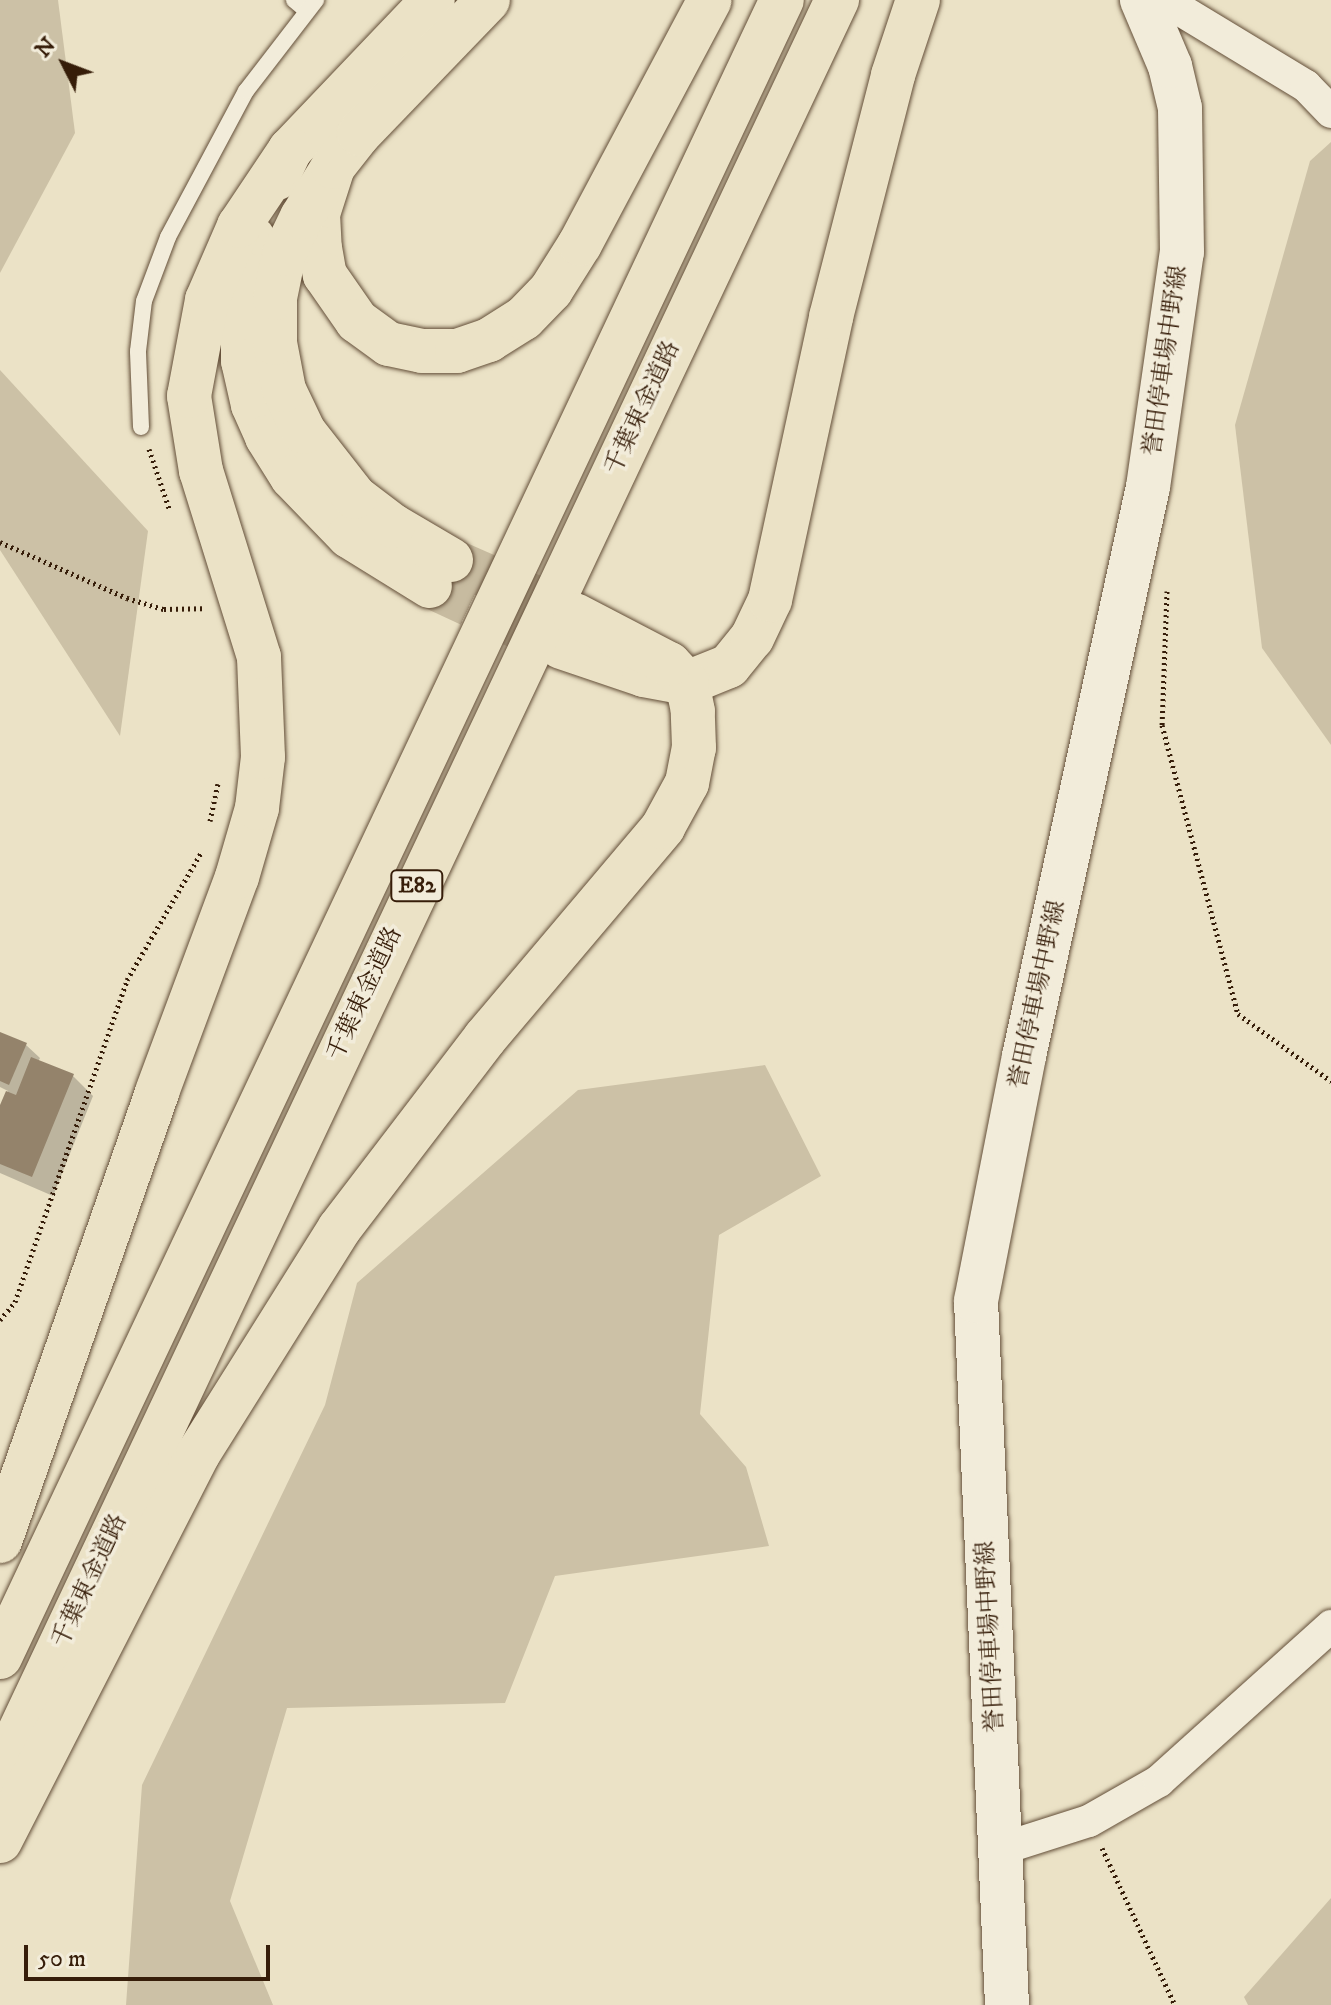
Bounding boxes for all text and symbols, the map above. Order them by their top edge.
north arrow [24,24,104,104]
text: N [30,32,62,63]
street label: 誉田停車場中野線 [1138,264,1194,458]
street label: 千葉東金道路 [600,337,686,479]
road number: E82 [389,868,445,904]
street label: 誉田停車場中野線 [1004,898,1072,1092]
street label: 千葉東金道路 [322,923,408,1065]
street label: 千葉東金道路 [47,1510,133,1652]
street label: 誉田停車場中野線 [972,1540,1010,1734]
scale bar [28,1929,274,1979]
text: 50 m [38,1944,86,1974]

